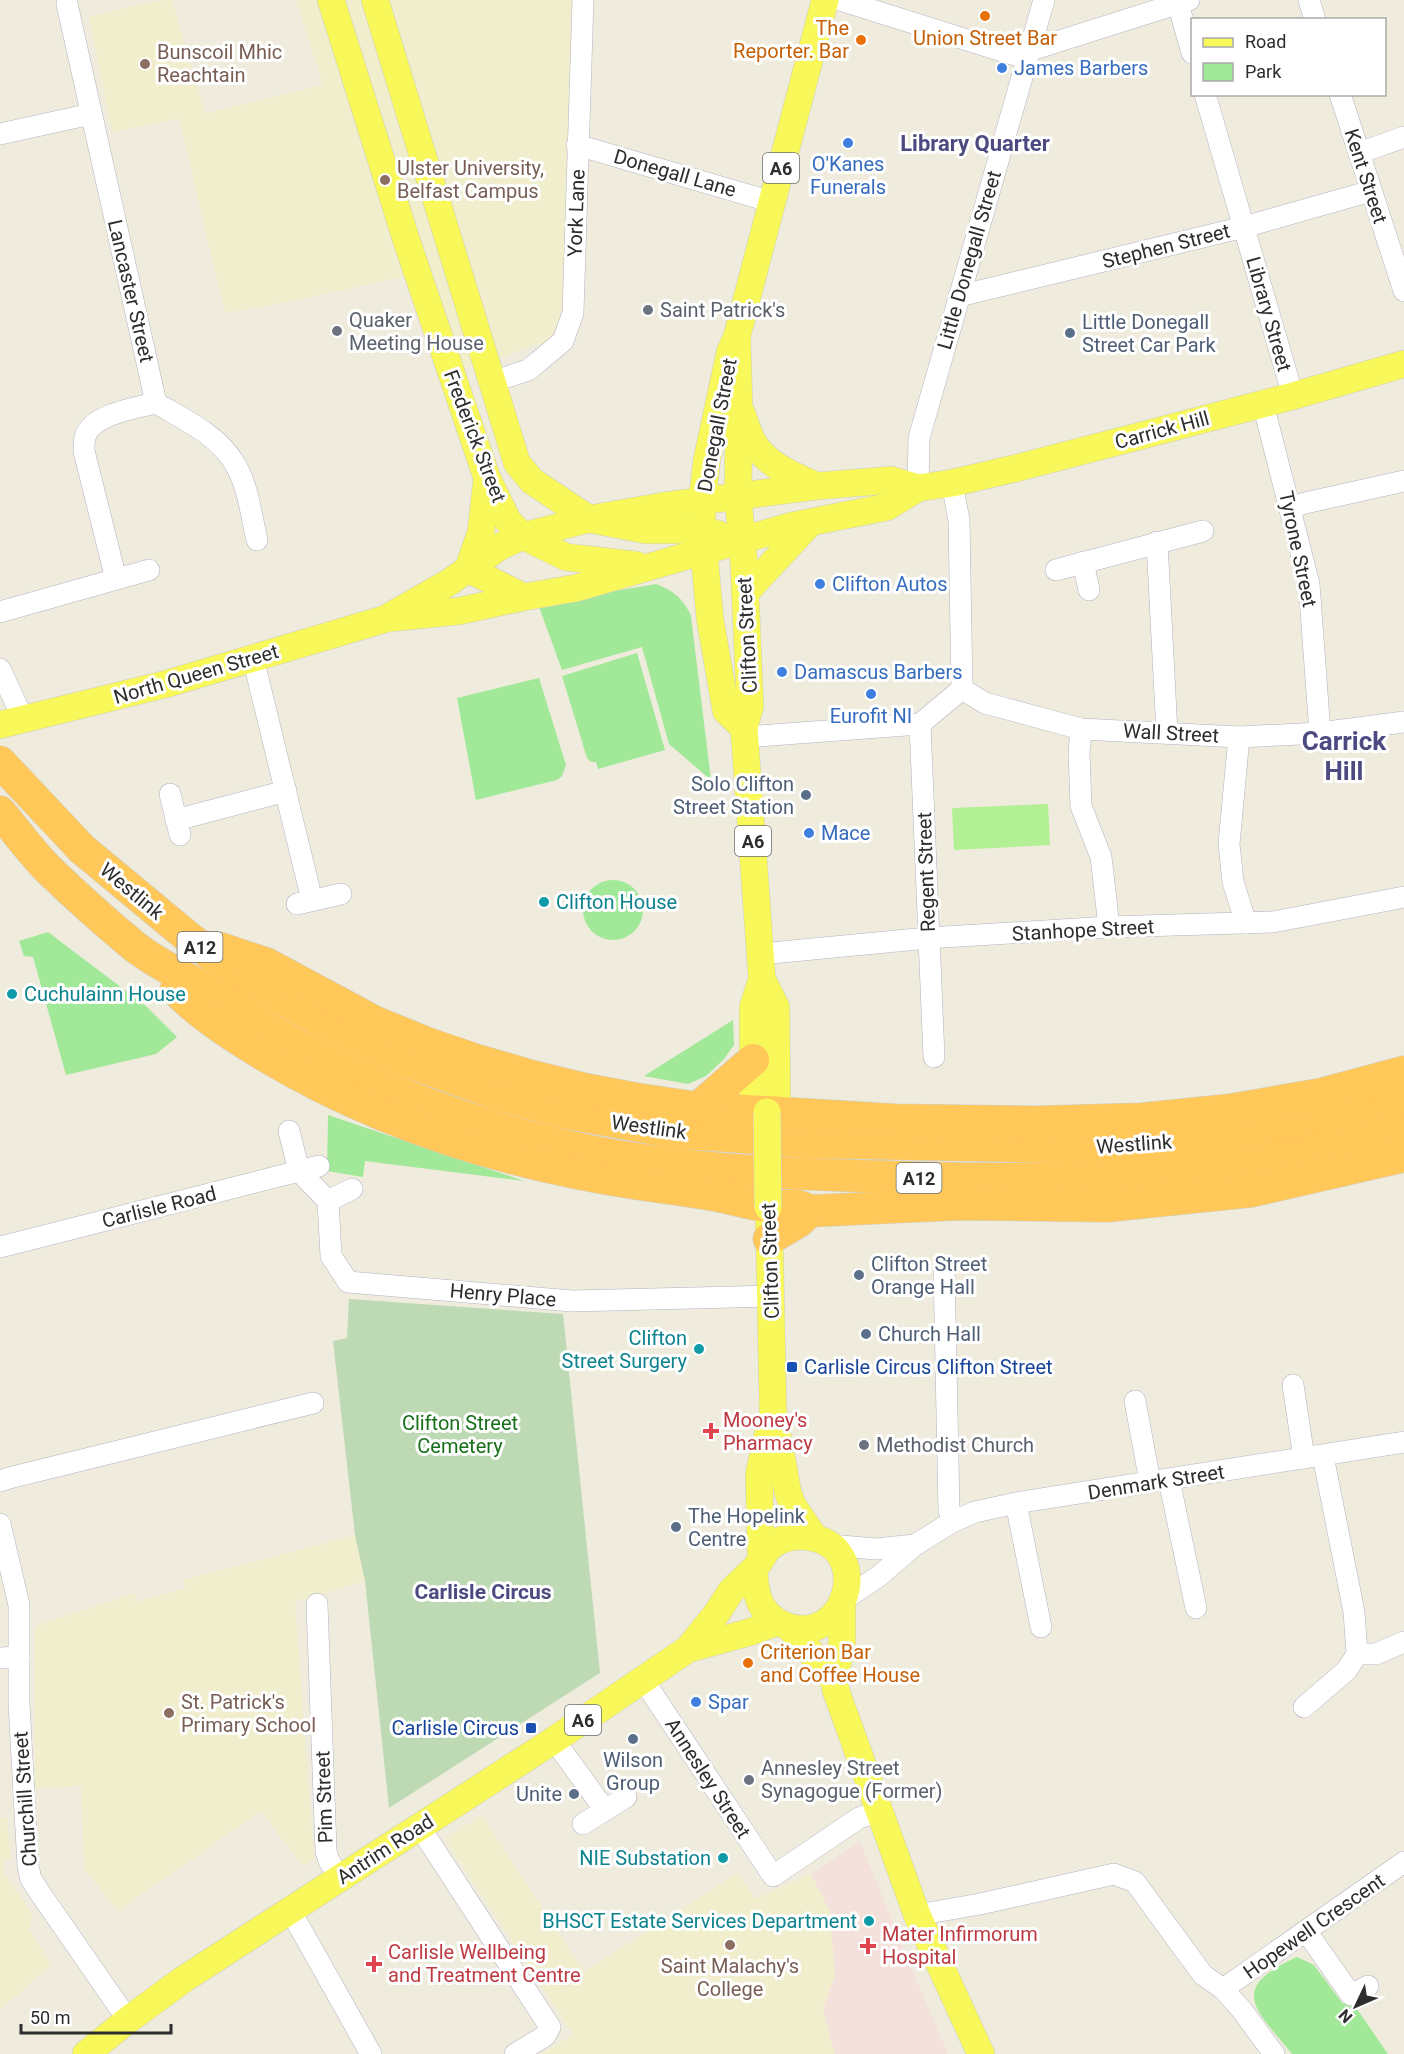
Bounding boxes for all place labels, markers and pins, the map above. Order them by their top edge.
marker: Union Street Bar [978,9,992,23]
place label: The Reporter. Bar [733,16,849,63]
place label: Union Street Bar [913,26,1057,50]
marker: The Reporter. Bar [854,33,868,47]
place label: Bunscoil Mhic Reachtain [157,40,282,87]
place label: James Barbers [1014,56,1148,80]
marker: Bunscoil Mhic Reachtain [138,57,152,71]
marker: James Barbers [995,61,1009,75]
marker: O'Kanes Funerals [841,136,855,150]
place label: O'Kanes Funerals [810,152,886,199]
place label: Ulster University, Belfast Campus [397,156,544,203]
marker: Ulster University, Belfast Campus [378,173,392,187]
place label: Saint Patrick's [660,298,785,322]
marker: Saint Patrick's [641,303,655,317]
place label: Quaker Meeting House [349,308,484,355]
place label: Little Donegall Street Car Park [1082,310,1217,357]
marker: Quaker Meeting House [330,324,344,338]
marker: Little Donegall Street Car Park [1063,326,1077,340]
place label: Clifton Autos [832,572,948,596]
marker: Clifton Autos [813,577,827,591]
place label: Damascus Barbers [794,660,963,684]
marker: Damascus Barbers [775,665,789,679]
marker: Eurofit NI [864,687,878,701]
place label: Eurofit NI [830,704,912,728]
place label: Solo Clifton Street Station [673,772,794,819]
marker: Solo Clifton Street Station [799,788,813,802]
place label: Mace [821,821,870,845]
marker: Mace [802,826,816,840]
place label: Clifton House [556,890,677,914]
marker: Clifton House [537,895,551,909]
place label: Cuchulainn House [24,982,186,1006]
marker: Cuchulainn House [5,987,19,1001]
place label: Clifton Street Orange Hall [871,1252,987,1299]
marker: Clifton Street Orange Hall [852,1268,866,1282]
place label: Church Hall [878,1322,981,1346]
place label: Clifton Street Surgery [562,1326,688,1373]
marker: Church Hall [859,1327,873,1341]
marker: Clifton Street Surgery [692,1342,706,1356]
place label: Carlisle Circus Clifton Street [804,1355,1053,1379]
marker: Carlisle Circus Clifton Street [785,1360,799,1374]
place label: Mooney's Pharmacy [723,1408,813,1455]
marker: Mooney's Pharmacy [704,1424,718,1438]
place label: Methodist Church [876,1433,1034,1457]
marker: Methodist Church [857,1438,871,1452]
place label: The Hopelink Centre [688,1504,806,1551]
marker: The Hopelink Centre [669,1520,683,1534]
place label: Criterion Bar and Coffee House [760,1640,920,1687]
marker: Criterion Bar and Coffee House [741,1656,755,1670]
place label: St. Patrick's Primary School [181,1690,316,1737]
place label: Spar [708,1690,749,1714]
marker: Spar [689,1695,703,1709]
marker: St. Patrick's Primary School [162,1706,176,1720]
place label: Carlisle Circus [392,1716,519,1740]
marker: Carlisle Circus [524,1721,538,1735]
marker: Wilson Group [626,1732,640,1746]
place label: Wilson Group [603,1748,663,1795]
place label: Annesley Street Synagogue (Former) [761,1756,942,1803]
marker: Annesley Street Synagogue (Former) [742,1773,756,1787]
place label: Unite [516,1782,562,1806]
marker: Unite [567,1787,581,1801]
place label: NIE Substation [579,1846,711,1870]
marker: NIE Substation [716,1851,730,1865]
place label: BHSCT Estate Services Department [542,1909,857,1933]
marker: BHSCT Estate Services Department [862,1914,876,1928]
place label: Mater Infirmorum Hospital [882,1922,1038,1969]
marker: Mater Infirmorum Hospital [859,1937,877,1955]
marker: Saint Malachy's College [723,1938,737,1952]
place label: Carlisle Wellbeing and Treatment Centre [388,1940,581,1987]
place label: Saint Malachy's College [661,1954,799,2001]
marker: Carlisle Wellbeing and Treatment Centre [365,1955,383,1973]

